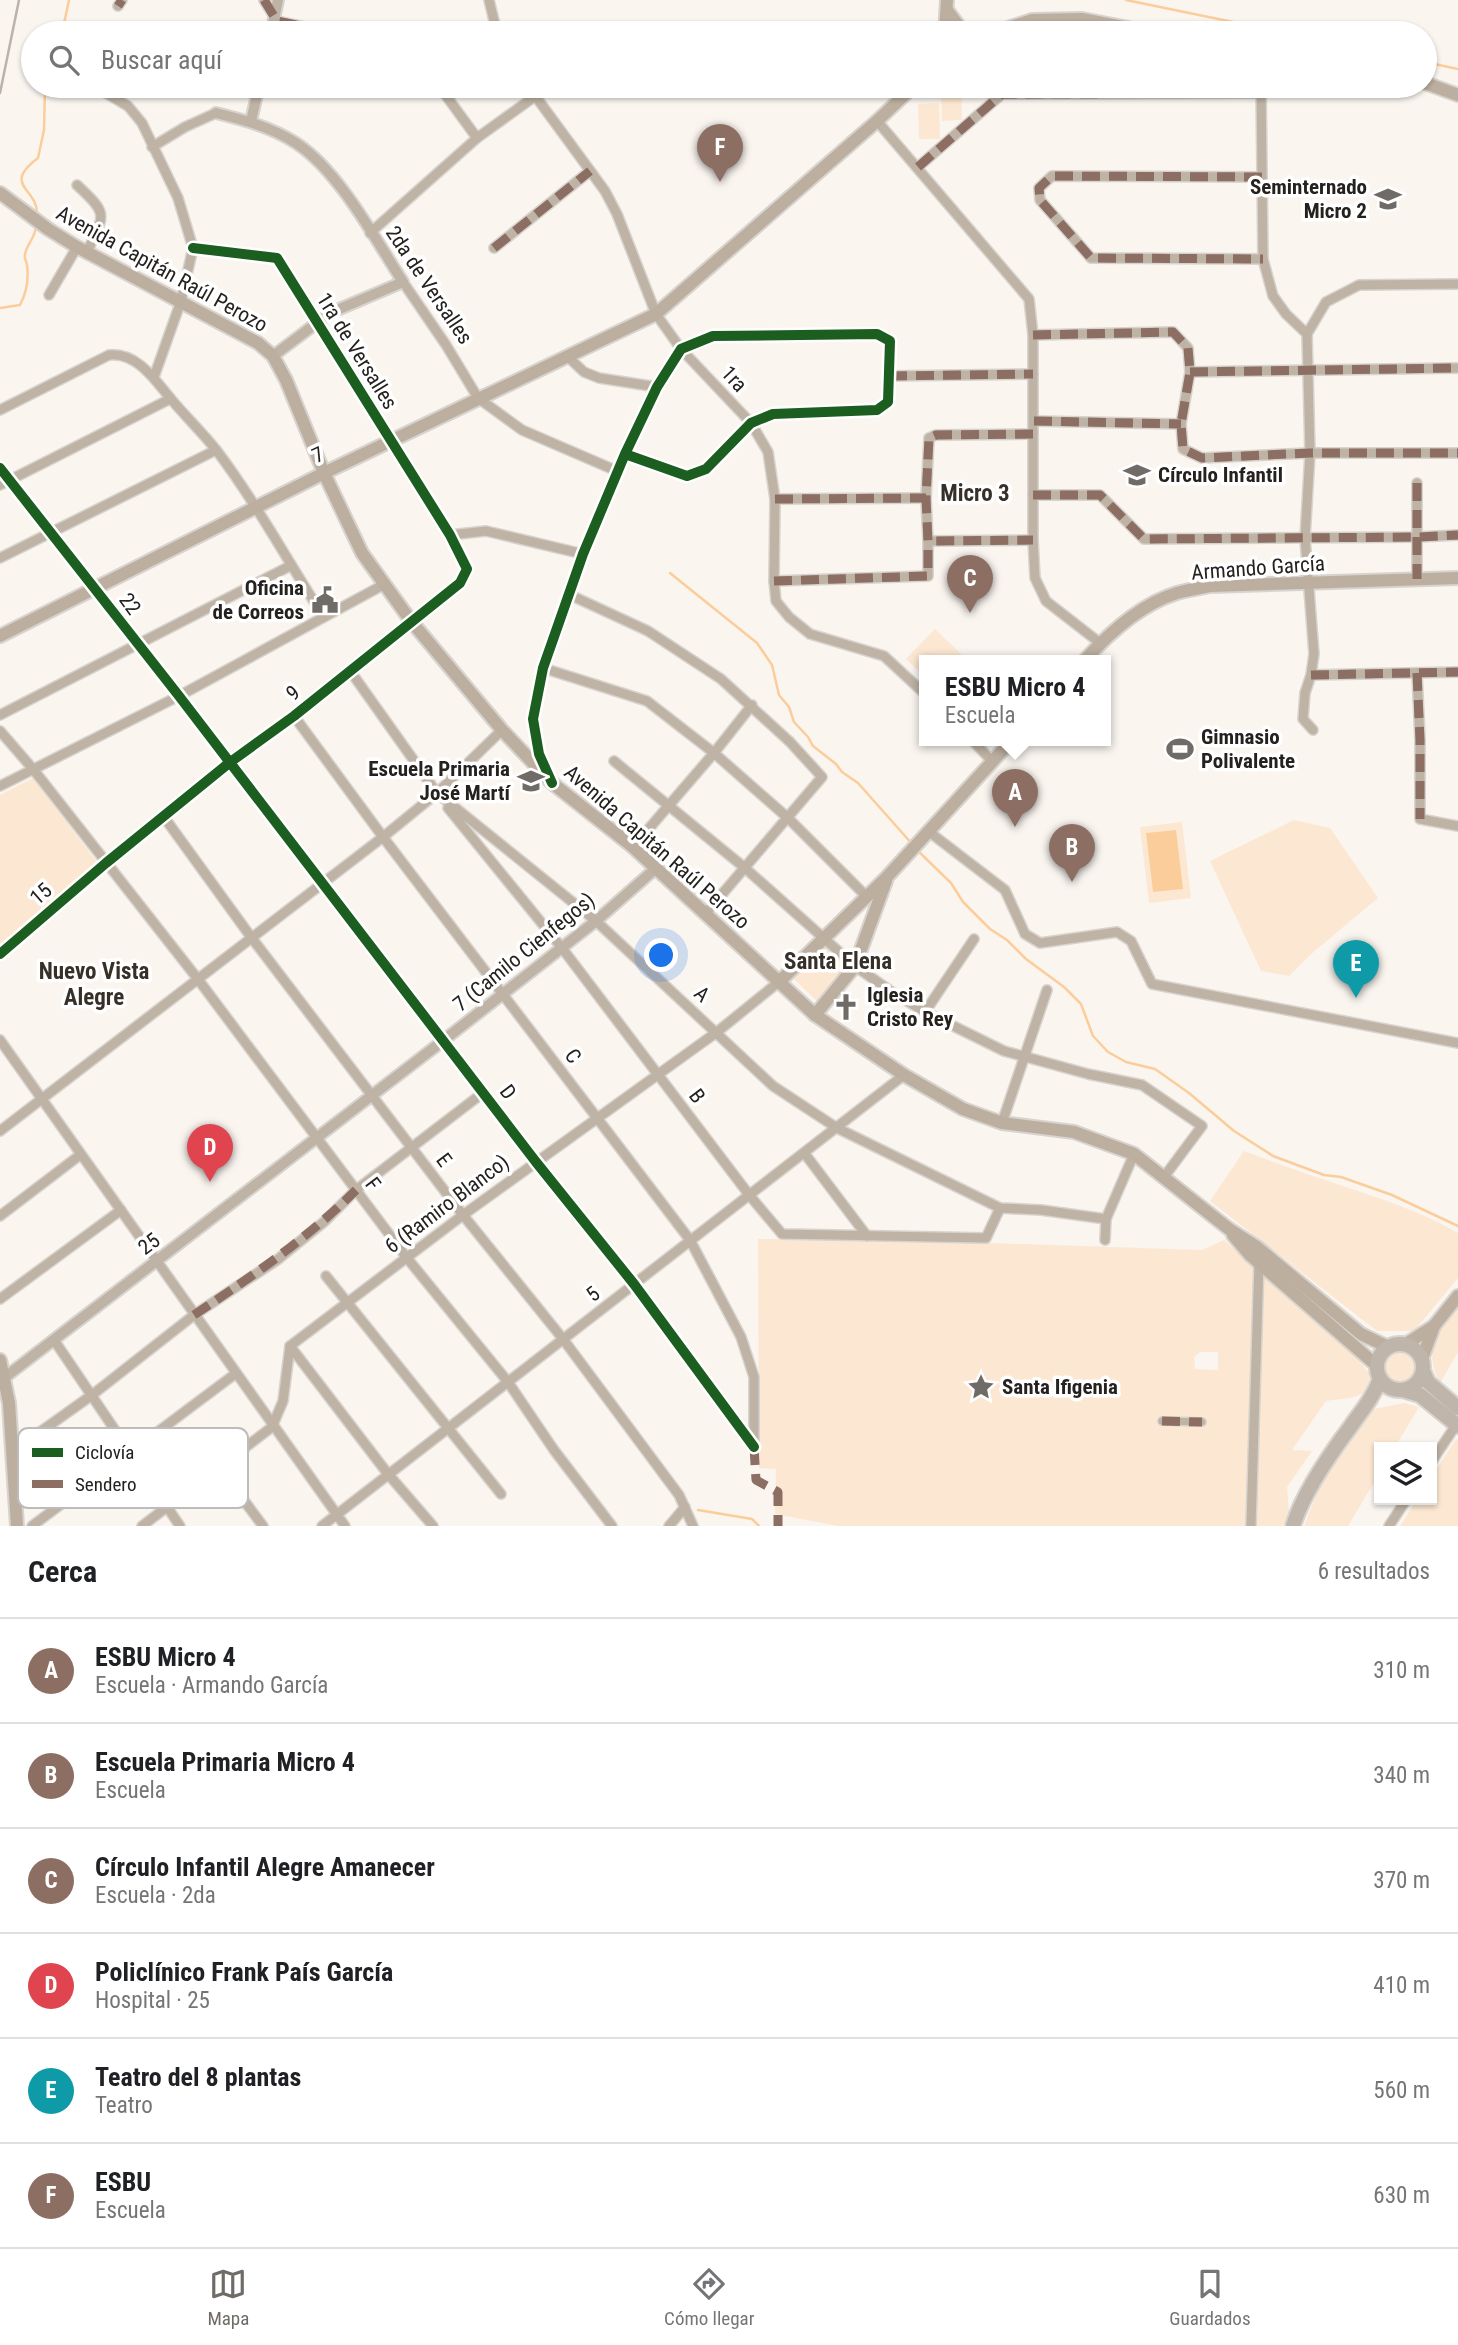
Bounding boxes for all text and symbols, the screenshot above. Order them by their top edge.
search box [21,21,1437,98]
icon: search [45,41,83,79]
text: Buscar aquí [101,45,222,75]
pin: F [697,124,743,182]
place label: Seminternado Micro 2 [1250,175,1367,223]
school or university icon: Seminternado Micro 2 [1373,184,1403,214]
street label: Avenida Capitán Raúl Perozo [52,201,272,337]
street label: 2da de Versalles [381,221,477,349]
street label: 1ra de Versalles [312,288,402,414]
street label: 1ra [716,361,752,397]
street label: 7 [308,442,328,468]
school or university icon: Círculo Infantil [1122,460,1152,490]
place label: Círculo Infantil [1158,463,1283,487]
district label: Micro 3 [940,480,1010,507]
street label: Armando García [1190,551,1326,585]
pin: C [947,555,993,613]
place label: Oficina de Correos [213,576,304,624]
public building icon: Oficina de Correos [310,585,340,615]
street label: 22 [114,589,146,619]
popup [919,655,1111,746]
text: ESBU Micro 4 [945,672,1085,702]
street label: 9 [282,680,304,706]
text: Escuela [945,702,1015,729]
place label: Gimnasio Polivalente [1201,725,1295,773]
sports icon: Gimnasio Polivalente [1165,734,1195,764]
place label: Escuela Primaria José Martí [368,757,512,805]
street label: Avenida Capitán Raúl Perozo [560,760,754,934]
school or university icon: Escuela Primaria José Martí [516,766,546,796]
pin: A [992,769,1038,827]
pin: B [1049,824,1095,882]
street label: 15 [25,878,57,910]
street label: 7 (Camilo Cienfegos) [449,888,599,1016]
your location [644,938,678,972]
pin: E [1333,940,1379,998]
district label: Santa Elena [784,948,892,975]
district label: Nuevo Vista Alegre [39,958,149,1011]
street label: A [689,981,715,1007]
place label: Iglesia Cristo Rey [867,983,954,1031]
church icon: Iglesia Cristo Rey [831,992,861,1022]
street label: C [560,1044,586,1068]
street label: D [495,1080,521,1104]
street label: B [684,1084,710,1108]
pin: D [187,1124,233,1182]
street label: E [431,1149,457,1171]
street label: 6 (Ramiro Blanco) [380,1150,514,1258]
street label: F [360,1173,386,1195]
street label: 25 [133,1228,165,1260]
street label: 5 [582,1281,604,1307]
place icon: Santa Ifigenia [966,1372,996,1402]
place label: Santa Ifigenia [1002,1375,1118,1399]
legend [18,1428,248,1508]
text: Ciclovía [75,1441,134,1464]
map controls [1374,1442,1437,1505]
button: layers [1374,1442,1437,1505]
text: Sendero [75,1473,136,1496]
text: Cerca [28,1554,97,1589]
text: 6 resultados [1318,1558,1430,1585]
text: ESBU Micro 4 [95,1642,236,1672]
text: A [44,1657,58,1684]
text: 310 m [1373,1657,1430,1684]
text: Escuela · Armando García [95,1672,328,1699]
text: Escuela Primaria Micro 4 [95,1747,355,1777]
text: B [45,1762,57,1789]
text: 340 m [1373,1762,1430,1789]
text: Escuela [95,1777,166,1804]
text: Círculo Infantil Alegre Amanecer [95,1852,435,1882]
text: C [44,1867,58,1894]
text: 370 m [1373,1867,1430,1894]
text: Escuela · 2da [95,1882,216,1909]
text: Policlínico Frank País García [95,1957,393,1987]
text: D [45,1972,58,1999]
text: 410 m [1373,1972,1430,1999]
text: Hospital · 25 [95,1987,210,2014]
text: Teatro del 8 plantas [95,2062,301,2092]
text: E [45,2077,57,2104]
text: 560 m [1373,2077,1430,2104]
text: Teatro [95,2092,153,2119]
text: ESBU [95,2167,151,2197]
text: F [46,2182,56,2209]
text: 630 m [1373,2182,1430,2209]
text: Escuela [95,2197,166,2224]
tab: Mapa [207,2265,249,2330]
tab: Cómo llegar [664,2265,755,2330]
tab: Guardados [1169,2265,1251,2330]

